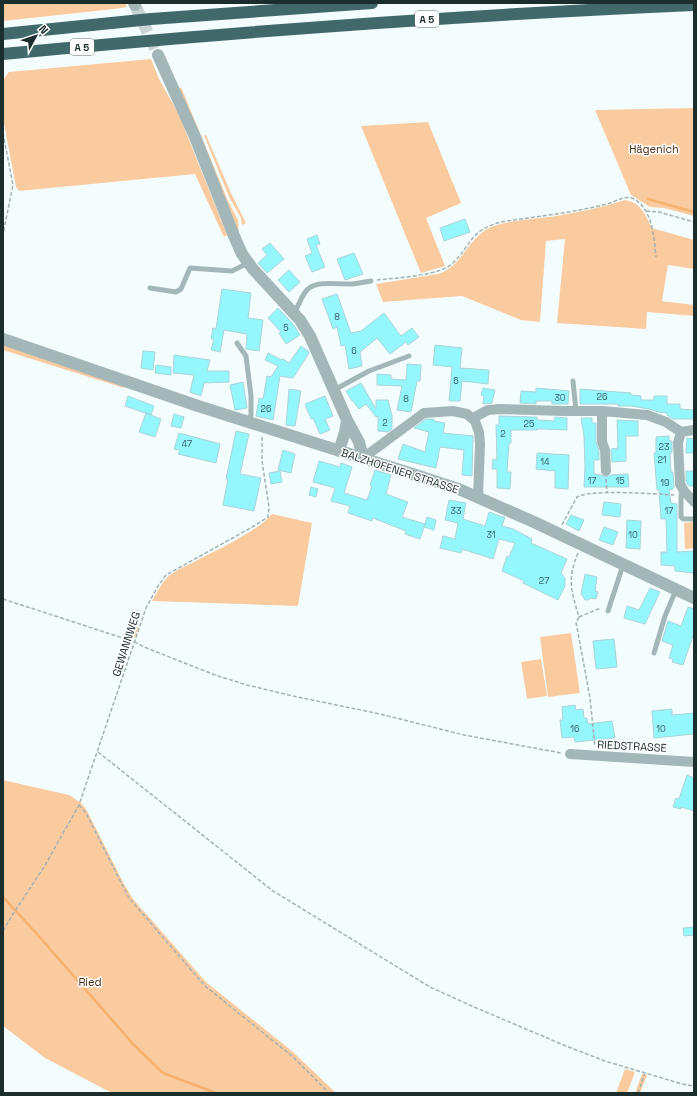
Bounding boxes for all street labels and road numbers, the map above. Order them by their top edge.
road number: A 5 [415,11,439,27]
road number: A 5 [70,39,94,55]
street label: BALZHOFENER STRASSE [339,445,461,497]
street label: GEWANNWEG [109,610,143,678]
street label: RIEDSTRASSE [597,737,667,755]

